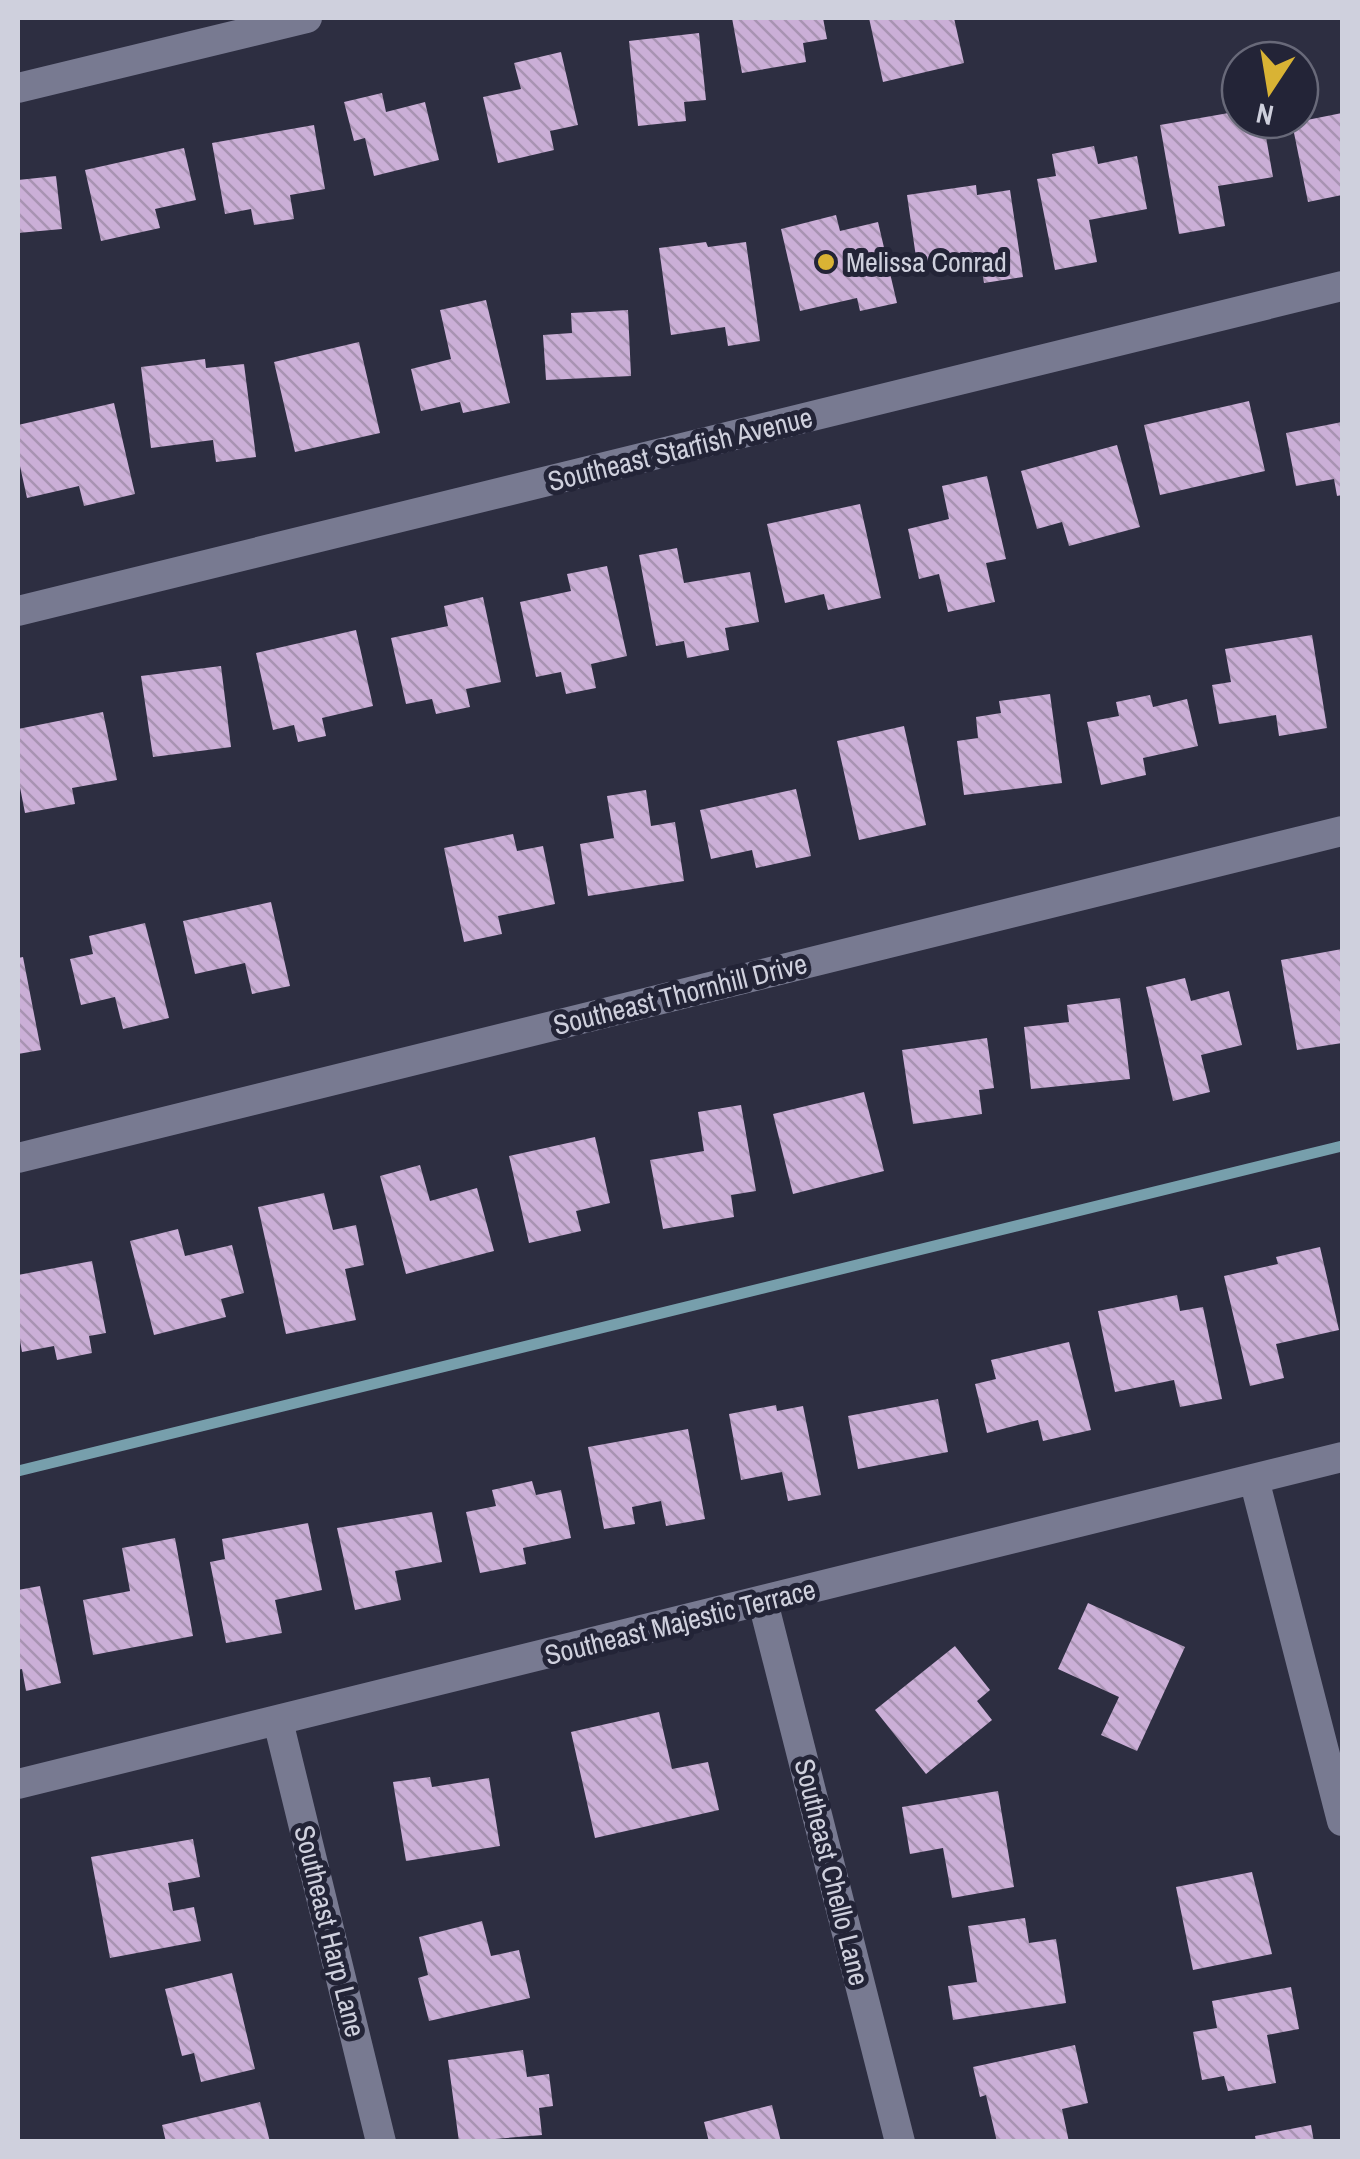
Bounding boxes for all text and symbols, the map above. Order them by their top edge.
north arrow [1220,40,1320,140]
text: N [1253,94,1277,135]
place label: Melissa Conrad [846,243,1007,281]
marker: Melissa Conrad [815,251,837,273]
street label: Southeast Starfish Avenue [544,398,816,500]
street label: Southeast Thornhill Drive [549,944,811,1044]
street label: Southeast Majestic Terrace [541,1570,819,1674]
street label: Southeast Chello Lane [785,1755,879,1989]
street label: Southeast Harp Lane [285,1821,375,2041]

